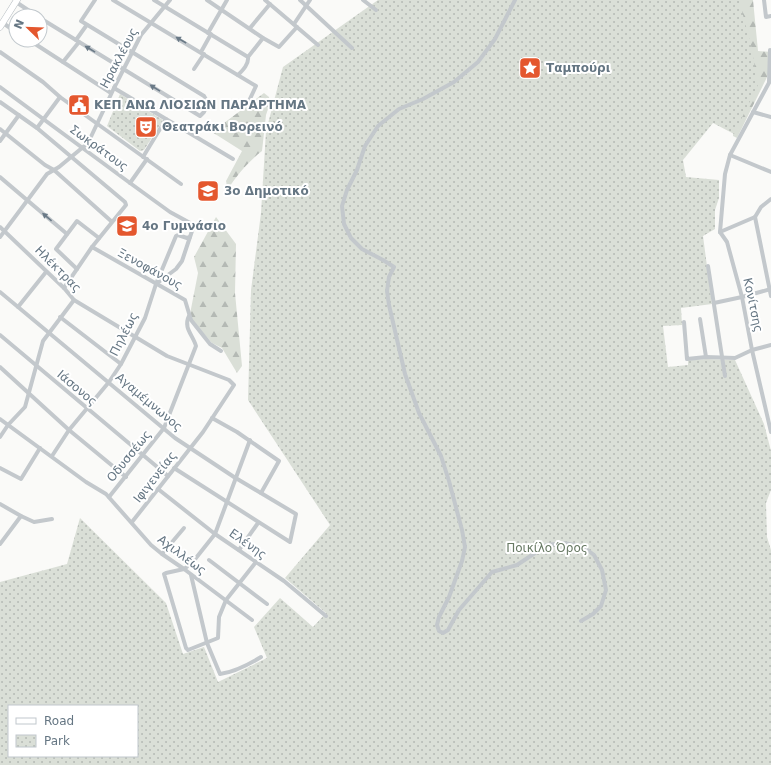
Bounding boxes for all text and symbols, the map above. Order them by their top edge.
north arrow [8,8,48,48]
text: N [11,18,27,31]
street label: Ηρακλέους [97,25,141,91]
one-way arrow [175,37,187,44]
one-way arrow [84,45,96,52]
place icon: Ταμπούρι [517,55,543,81]
place label: Ταμπούρι [546,61,611,75]
one-way arrow [149,85,161,92]
public building icon: ΚΕΠ ΑΝΩ ΛΙΟΣΙΩΝ ΠΑΡΑΡΤΗΜΑ [66,92,92,118]
place label: ΚΕΠ ΑΝΩ ΛΙΟΣΙΩΝ ΠΑΡΑΡΤΗΜΑ [94,98,307,112]
theatre icon: Θεατράκι Βορεινό [133,114,159,140]
place label: Θεατράκι Βορεινό [162,120,283,134]
street label: Σωκράτους [67,122,131,174]
school or university icon: 3ο Δημοτικό [195,178,221,204]
place label: 3ο Δημοτικό [224,184,309,198]
one-way arrow [42,212,52,222]
school or university icon: 4ο Γυμνάσιο [114,213,140,239]
place label: 4ο Γυμνάσιο [142,219,226,233]
street label: Ηλέκτρας [32,243,84,295]
street label: Ξενοφάνους [115,245,185,293]
street label: Κονίτσης [740,276,766,334]
street label: Πηλέως [107,310,141,358]
street label: Ιάσονος [54,367,100,409]
street label: Αγαμέμνωνος [113,370,185,434]
street label: Οδυσσέως [104,427,154,485]
street label: Ιφιγενείας [131,449,179,505]
street label: Ελένης [227,526,269,562]
street label: Αχιλλέως [155,532,209,578]
park label: Ποικίλο Όρος [506,541,588,555]
legend [8,705,138,757]
text: Road [44,714,74,728]
text: Park [44,734,70,748]

